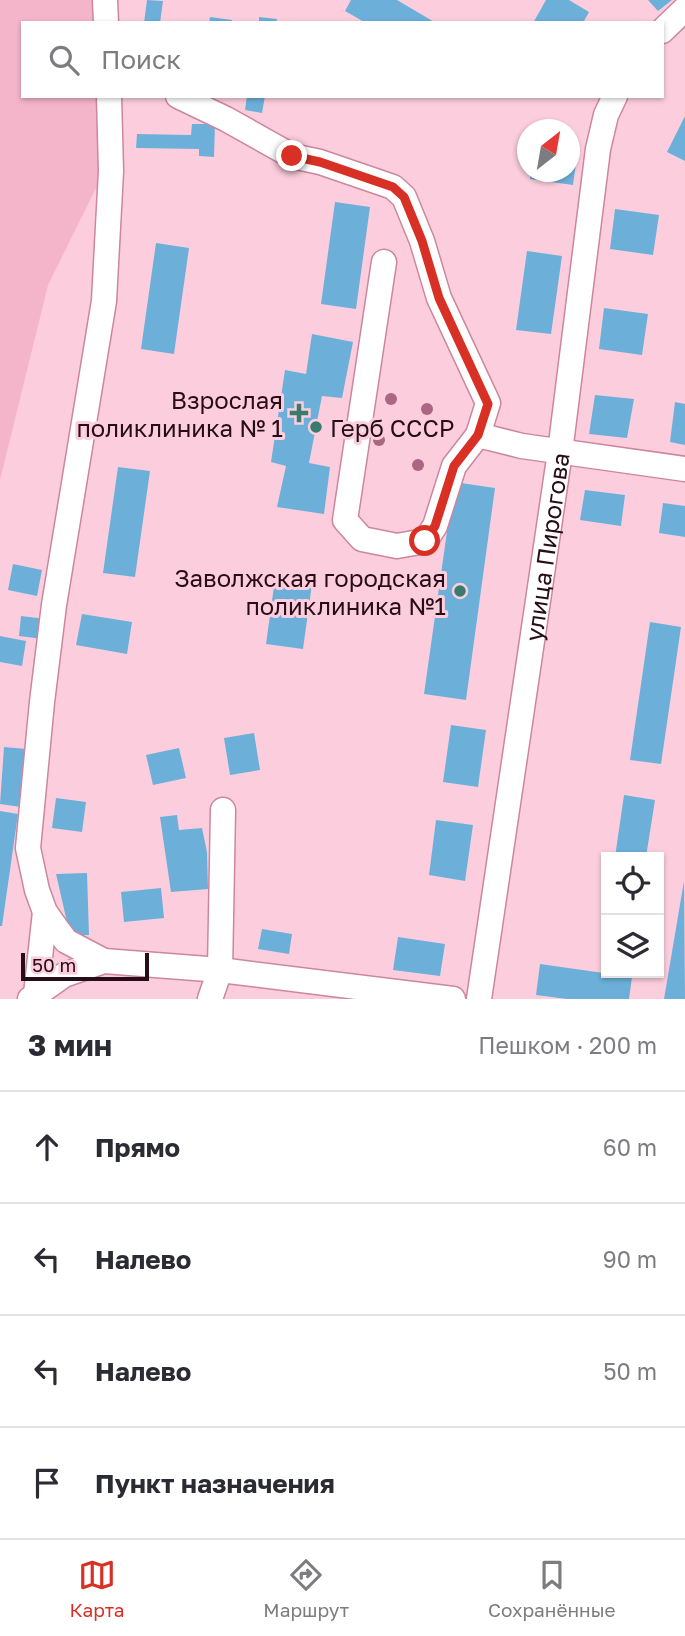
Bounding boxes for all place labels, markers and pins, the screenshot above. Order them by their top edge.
place label: Взрослая поликлиника № 1 [76,385,283,442]
marker: Взрослая поликлиника № 1 [289,403,309,423]
place label: Герб СССР [330,413,454,442]
marker: Герб СССР [308,419,324,435]
place label: Заволжская городская поликлиника №1 [174,563,446,620]
marker: Заволжская городская поликлиника №1 [452,583,468,599]

